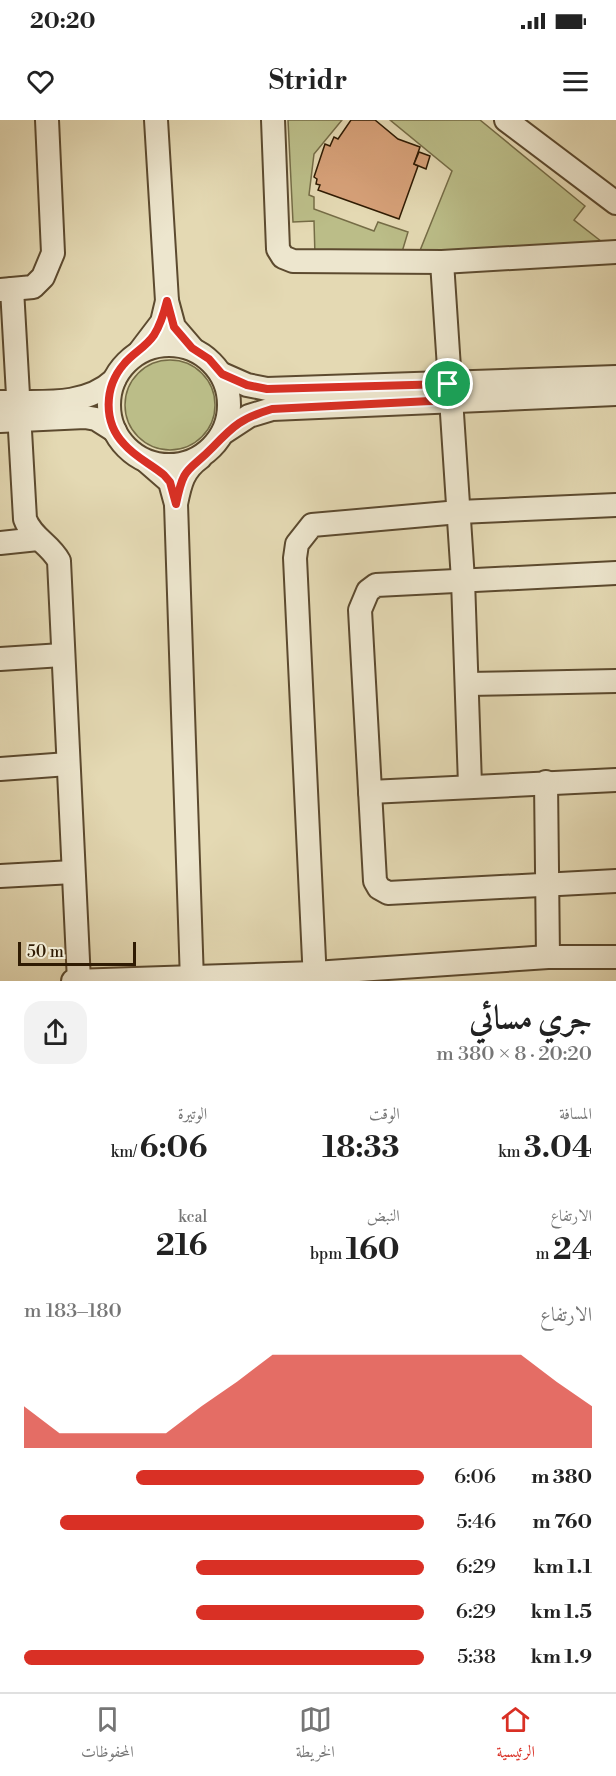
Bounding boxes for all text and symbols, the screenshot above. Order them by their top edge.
text: 20:20 [30,8,96,35]
text: Stridr [269,64,347,98]
icon: heart [24,65,57,98]
icon: menu [559,65,592,98]
pin [422,358,473,409]
icon: arrive [431,367,464,400]
scale bar [18,939,136,966]
text: 50 m [27,942,64,962]
text: جري مسائي [469,999,592,1040]
button: share [24,1001,87,1064]
text: 20:20 · 8 × 380 m [436,1042,592,1067]
text: الوتيرة [178,1104,207,1124]
text: الوقت [369,1104,400,1124]
text: المسافة [559,1104,592,1124]
text: 6:06 [140,1129,207,1167]
text: 18:33 [322,1129,400,1167]
text: 3.04 [524,1129,592,1167]
text: /km [111,1142,140,1162]
text: km [498,1142,524,1162]
text: النبض [367,1206,400,1226]
text: الارتفاع [550,1206,592,1226]
text: kcal [178,1207,207,1227]
text: 216 [156,1227,207,1265]
text: 160 [346,1231,400,1269]
text: 24 [553,1231,592,1269]
text: bpm [310,1244,346,1264]
text: m [536,1244,553,1264]
text: 180–183 m [24,1299,122,1324]
text: الارتفاع [540,1303,592,1328]
text: 6:06 [454,1465,496,1490]
text: 380 m [531,1465,592,1490]
text: 5:46 [456,1510,496,1535]
text: 760 m [533,1510,592,1535]
text: 6:29 [456,1555,496,1580]
text: 1.1 km [533,1555,592,1580]
text: 6:29 [456,1600,496,1625]
text: 1.5 km [531,1600,592,1625]
text: 5:38 [457,1645,496,1670]
text: 1.9 km [530,1645,592,1670]
tab: المحفوظات [81,1703,134,1767]
tab: الخريطة [296,1703,335,1767]
tab: الرئيسية [497,1703,535,1767]

